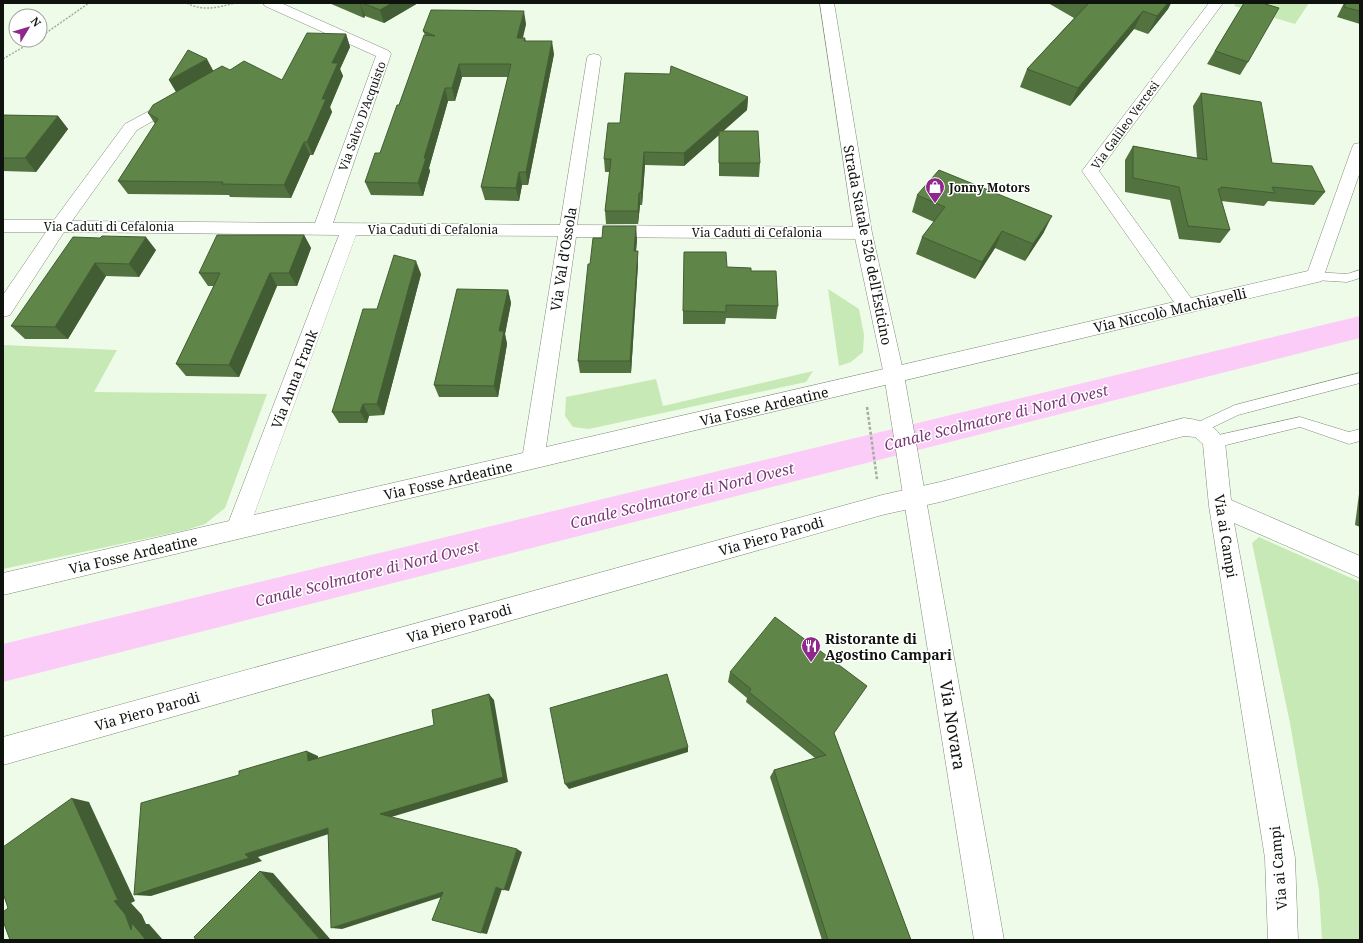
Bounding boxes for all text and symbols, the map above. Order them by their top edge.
north arrow [8,8,48,48]
text: N [28,14,45,30]
street label: Via Salvo D'Acquisto [334,59,390,173]
street label: Via Galileo Vercesi [1087,77,1163,173]
street label: Strada Statale 526 dell'Esticino [839,143,897,347]
shop icon: Jonny Motors [924,176,946,204]
place label: Jonny Motors [948,179,1030,196]
street label: Via Val d'Ossola [545,206,581,312]
street label: Via Caduti di Cefalonia [44,218,174,235]
street label: Via Caduti di Cefalonia [368,221,498,238]
street label: Via Caduti di Cefalonia [692,224,822,241]
street label: Via Niccolò Machiavelli [1092,283,1249,337]
street label: Via Anna Frank [266,326,322,431]
water label: Canale Scolmatore di Nord Ovest [882,379,1111,455]
street label: Via Fosse Ardeatine [698,382,830,430]
street label: Via Fosse Ardeatine [382,456,514,504]
water label: Canale Scolmatore di Nord Ovest [568,457,797,533]
street label: Via ai Campi [1210,493,1242,580]
street label: Via Piero Parodi [716,512,826,560]
street label: Via Fosse Ardeatine [67,530,199,578]
water label: Canale Scolmatore di Nord Ovest [253,535,482,611]
street label: Via Piero Parodi [404,599,514,647]
place label: Ristorante di Agostino Campari [825,629,952,664]
restaurant icon: Ristorante di Agostino Campari [800,635,822,663]
street label: Via Novara [935,679,971,771]
street label: Via Piero Parodi [92,687,202,735]
street label: Via ai Campi [1265,825,1291,911]

